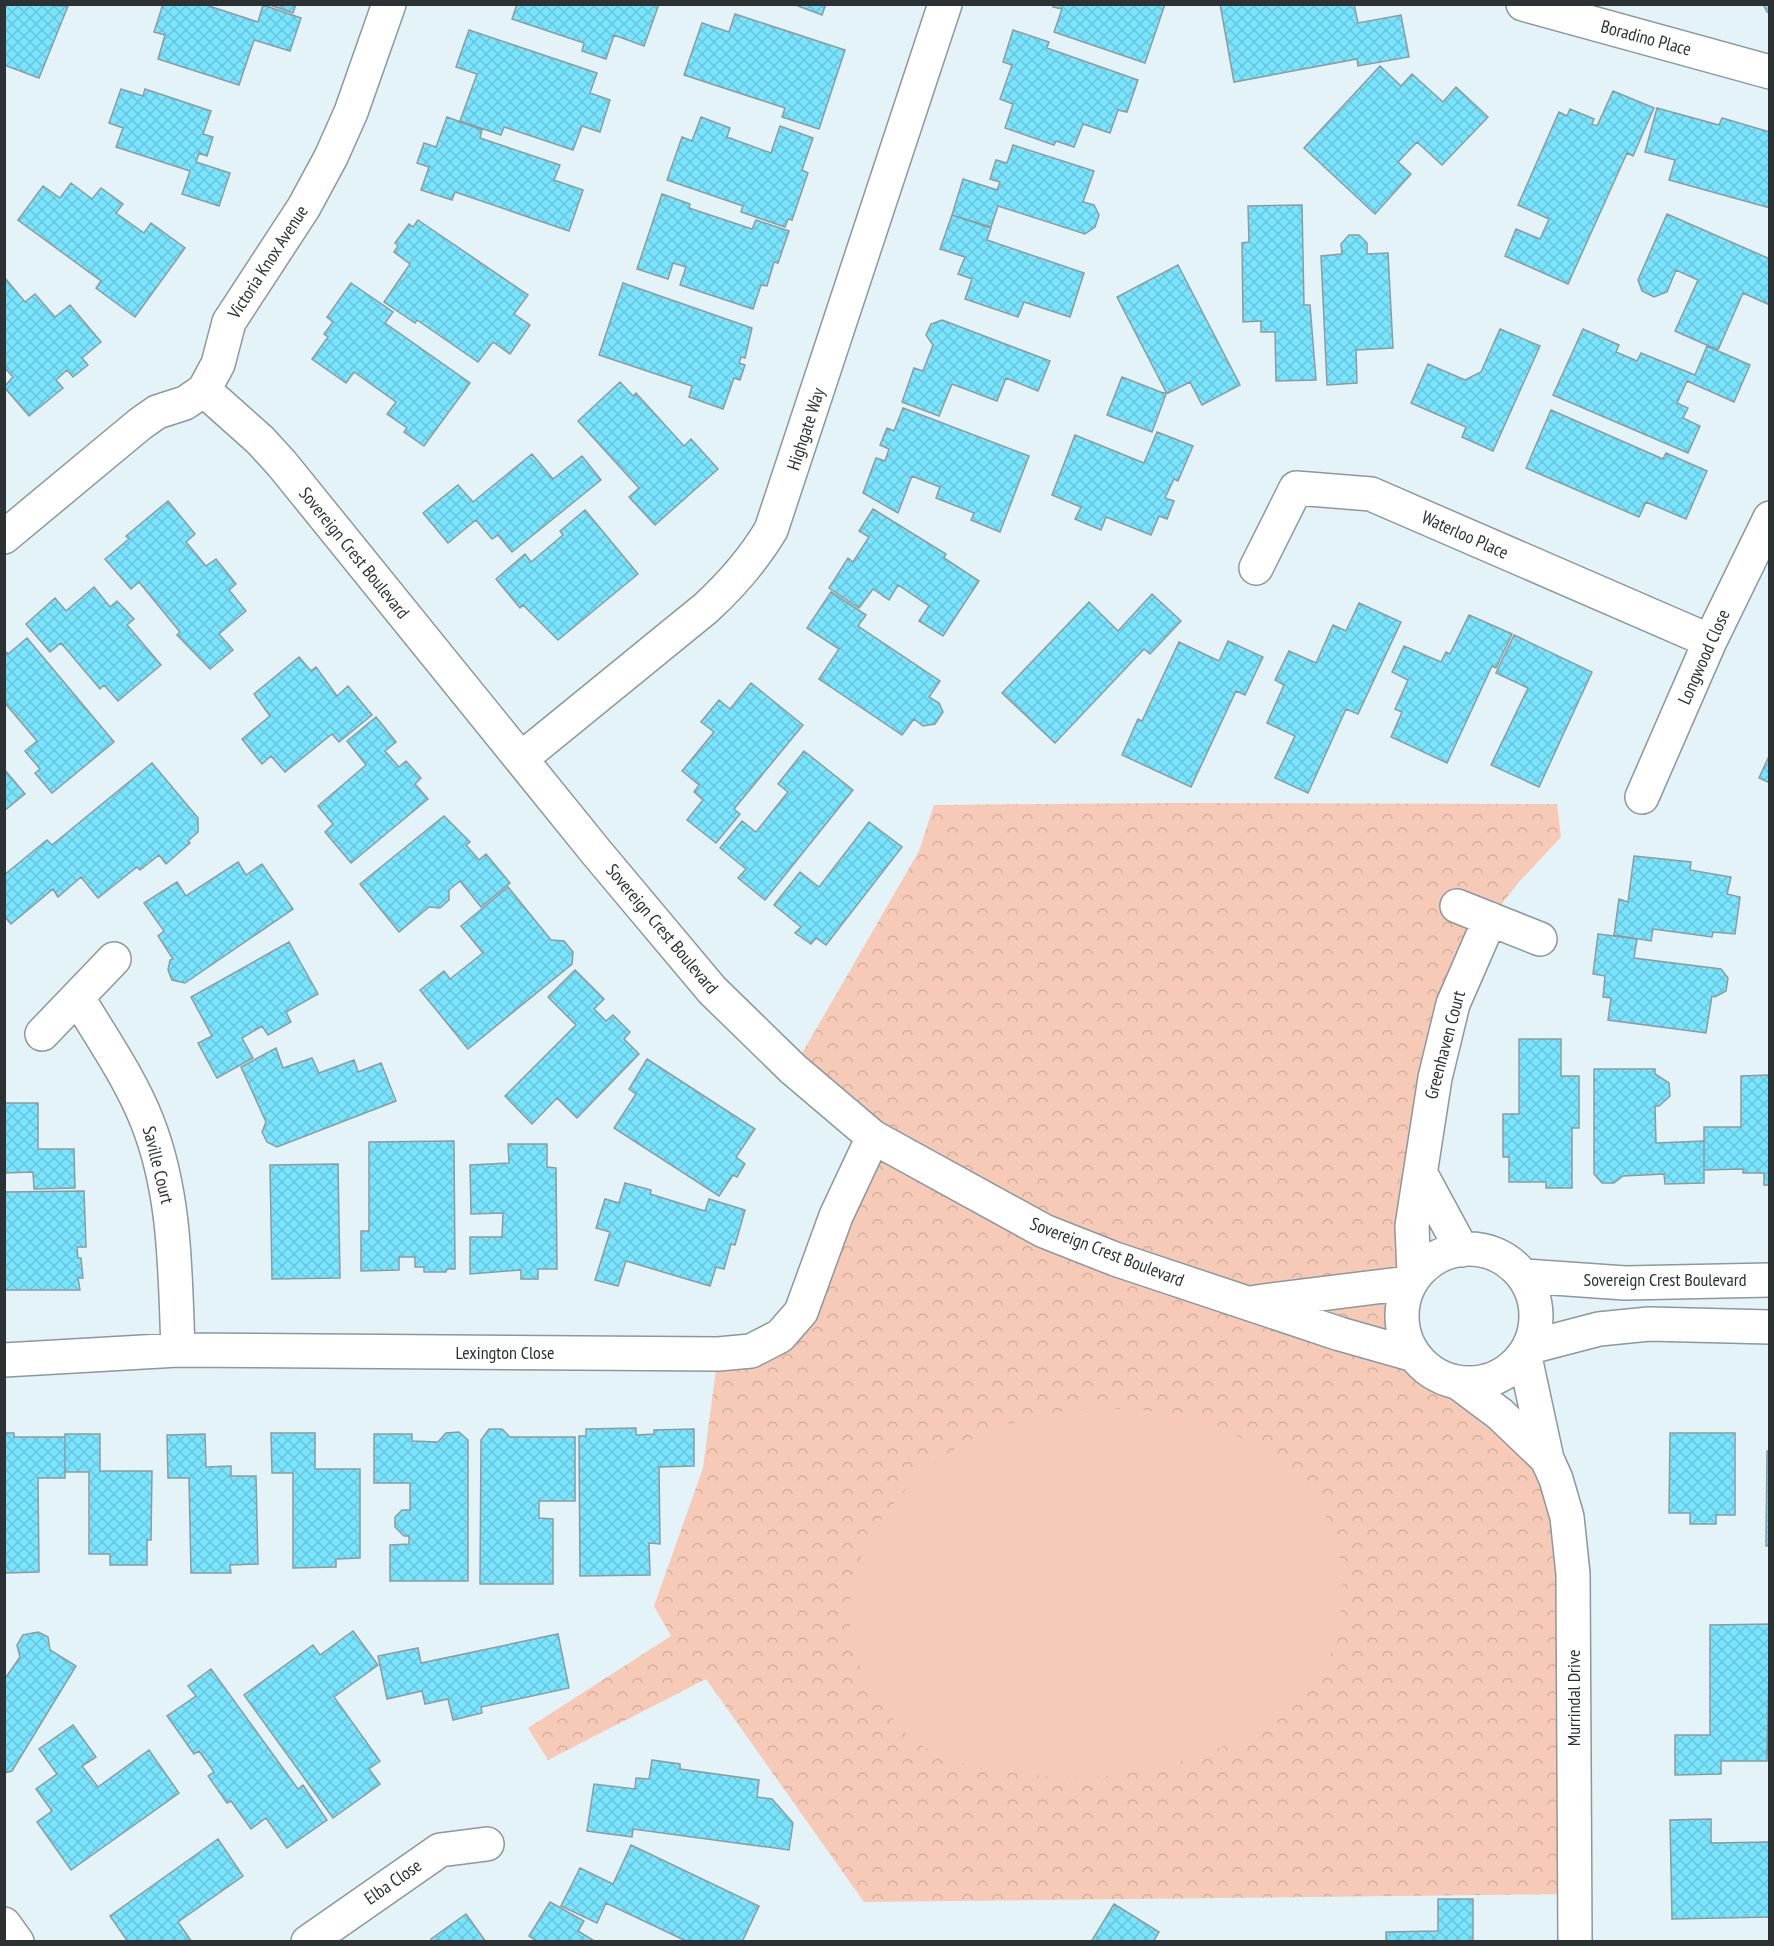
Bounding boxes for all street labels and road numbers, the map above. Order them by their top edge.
street label: Boradino Place [1598,14,1694,61]
street label: Victoria Knox Avenue [222,201,313,324]
street label: Highgate Way [781,384,830,473]
street label: Sovereign Crest Boulevard [294,482,415,623]
street label: Waterloo Place [1418,505,1512,564]
street label: Longwood Close [1672,606,1735,708]
street label: Sovereign Crest Boulevard [601,859,724,999]
street label: Greenhaven Court [1419,988,1470,1102]
street label: Saville Court [138,1124,179,1206]
street label: Sovereign Crest Boulevard [1027,1212,1187,1291]
street label: Sovereign Crest Boulevard [1583,1268,1747,1291]
street label: Lexington Close [456,1341,554,1364]
street label: Murrindal Drive [1562,1650,1585,1746]
street label: Elba Close [360,1854,426,1910]

